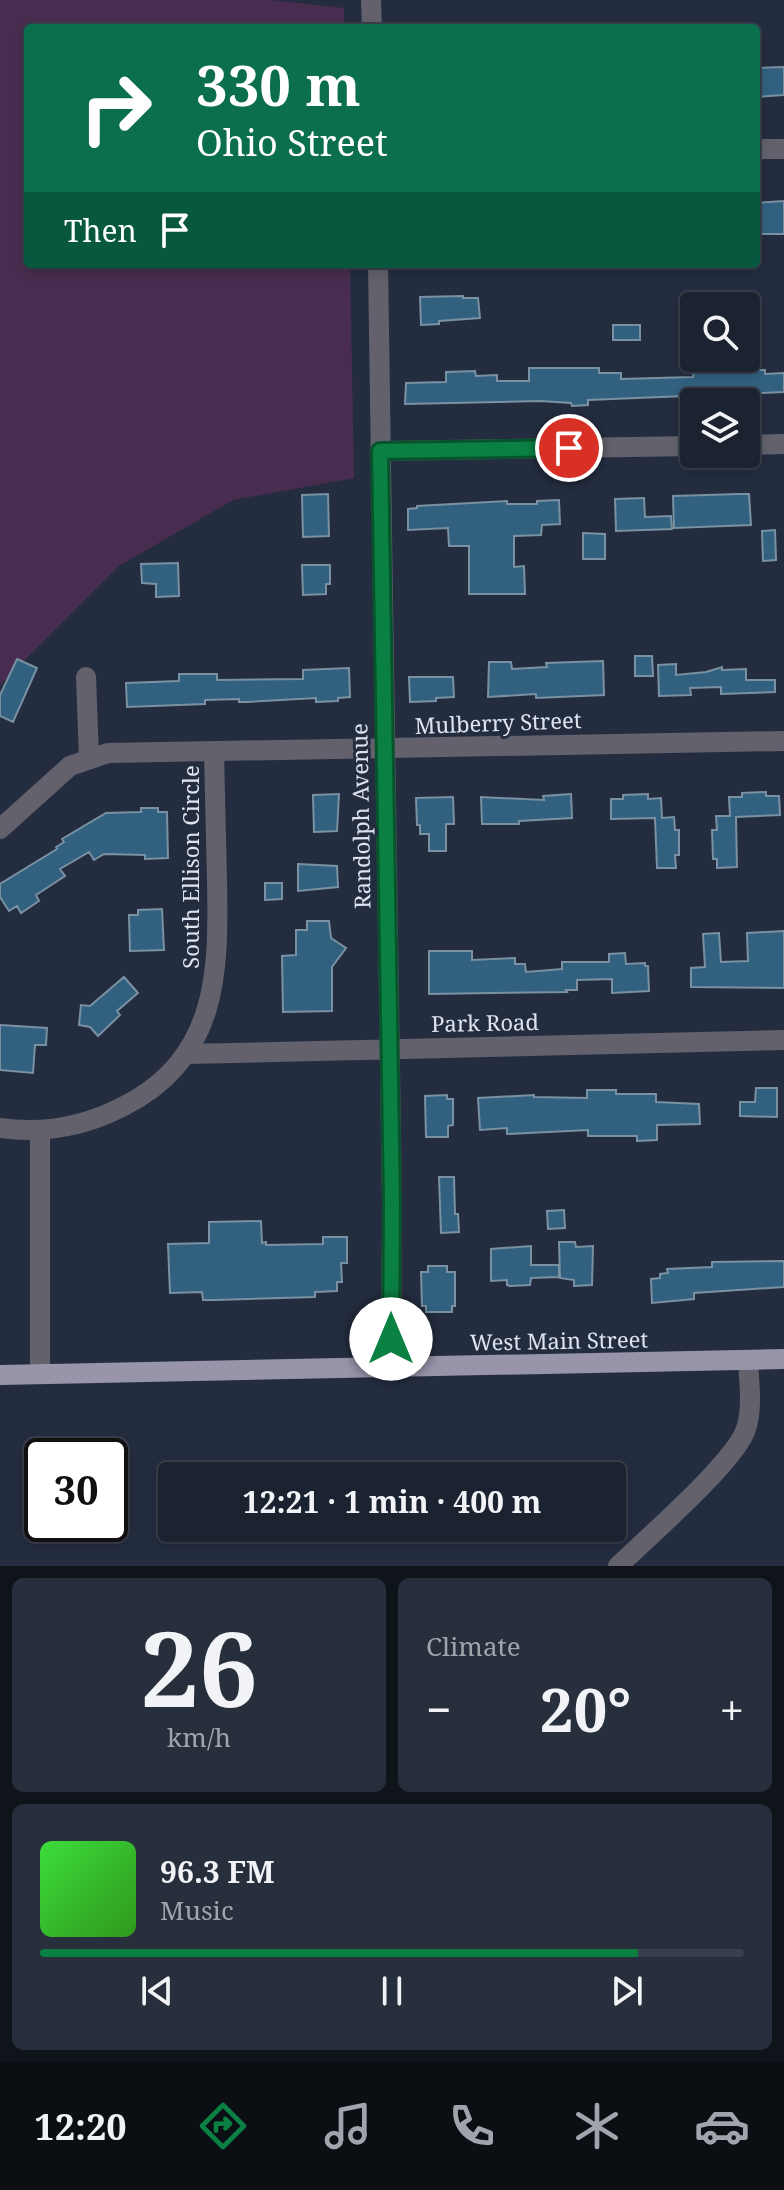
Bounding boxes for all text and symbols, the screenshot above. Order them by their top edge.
text: 330 m [196,46,361,122]
icon: right [64,56,168,160]
text: Ohio Street [196,118,388,167]
icon: arrive [153,208,197,252]
text: Then [64,210,137,251]
map controls [680,292,760,468]
button: search [680,292,760,372]
button: layers [680,388,760,468]
pin [535,414,603,482]
icon: arrive [547,426,591,470]
street label: Mulberry Street [414,704,582,740]
street label: Randolph Avenue [343,723,377,909]
street label: South Ellison Circle [175,765,205,969]
street label: Park Road [431,1006,540,1038]
position arrow [349,1297,433,1381]
street label: West Main Street [470,1323,649,1357]
speed limit sign: 30 [24,1438,128,1542]
text: 12:21 · 1 min · 400 m [243,1481,541,1522]
text: 26 [140,1596,258,1737]
text: Climate [426,1628,521,1664]
text: 20° [540,1668,631,1750]
text: − [426,1679,451,1739]
text: + [719,1679,744,1739]
text: km/h [167,1719,231,1755]
text: 96.3 FM [160,1851,275,1892]
text: Music [160,1892,234,1928]
icon: previous [135,1969,179,2013]
icon: pause [370,1969,414,2013]
icon: next [605,1969,649,2013]
icon: directions [195,2098,251,2154]
icon: music [320,2098,376,2154]
icon: phone [444,2098,500,2154]
icon: climate [569,2098,625,2154]
icon: car [694,2098,750,2154]
text: 12:20 [34,2102,127,2151]

